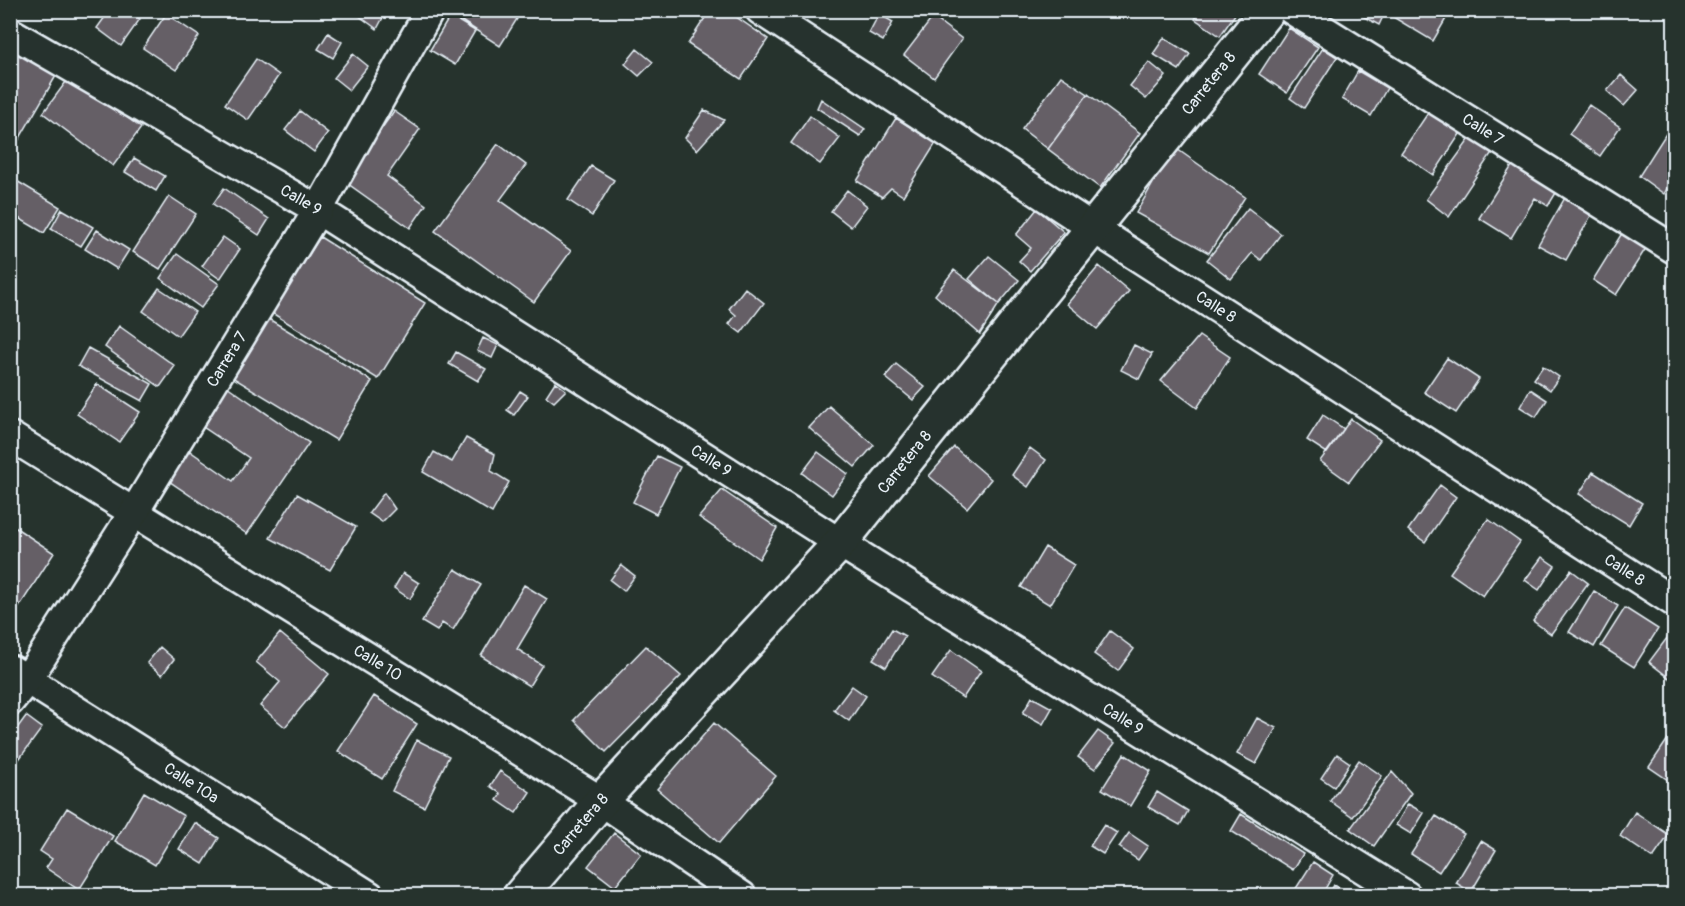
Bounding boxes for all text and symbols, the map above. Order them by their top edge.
street label: Carretera 8 [1178,48,1240,119]
street label: Calle 7 [1458,109,1507,150]
street label: Calle 9 [277,180,325,220]
street label: Calle 8 [1192,287,1240,327]
street label: Carrera 7 [202,327,252,391]
street label: Carretera 8 [873,427,936,498]
street label: Calle 9 [687,440,735,481]
street label: Calle 8 [1600,550,1648,591]
street label: Calle 10 [350,640,406,686]
street label: Calle 9 [1099,699,1147,739]
street label: Calle 10a [160,758,222,808]
street label: Carretera 8 [549,789,613,860]

